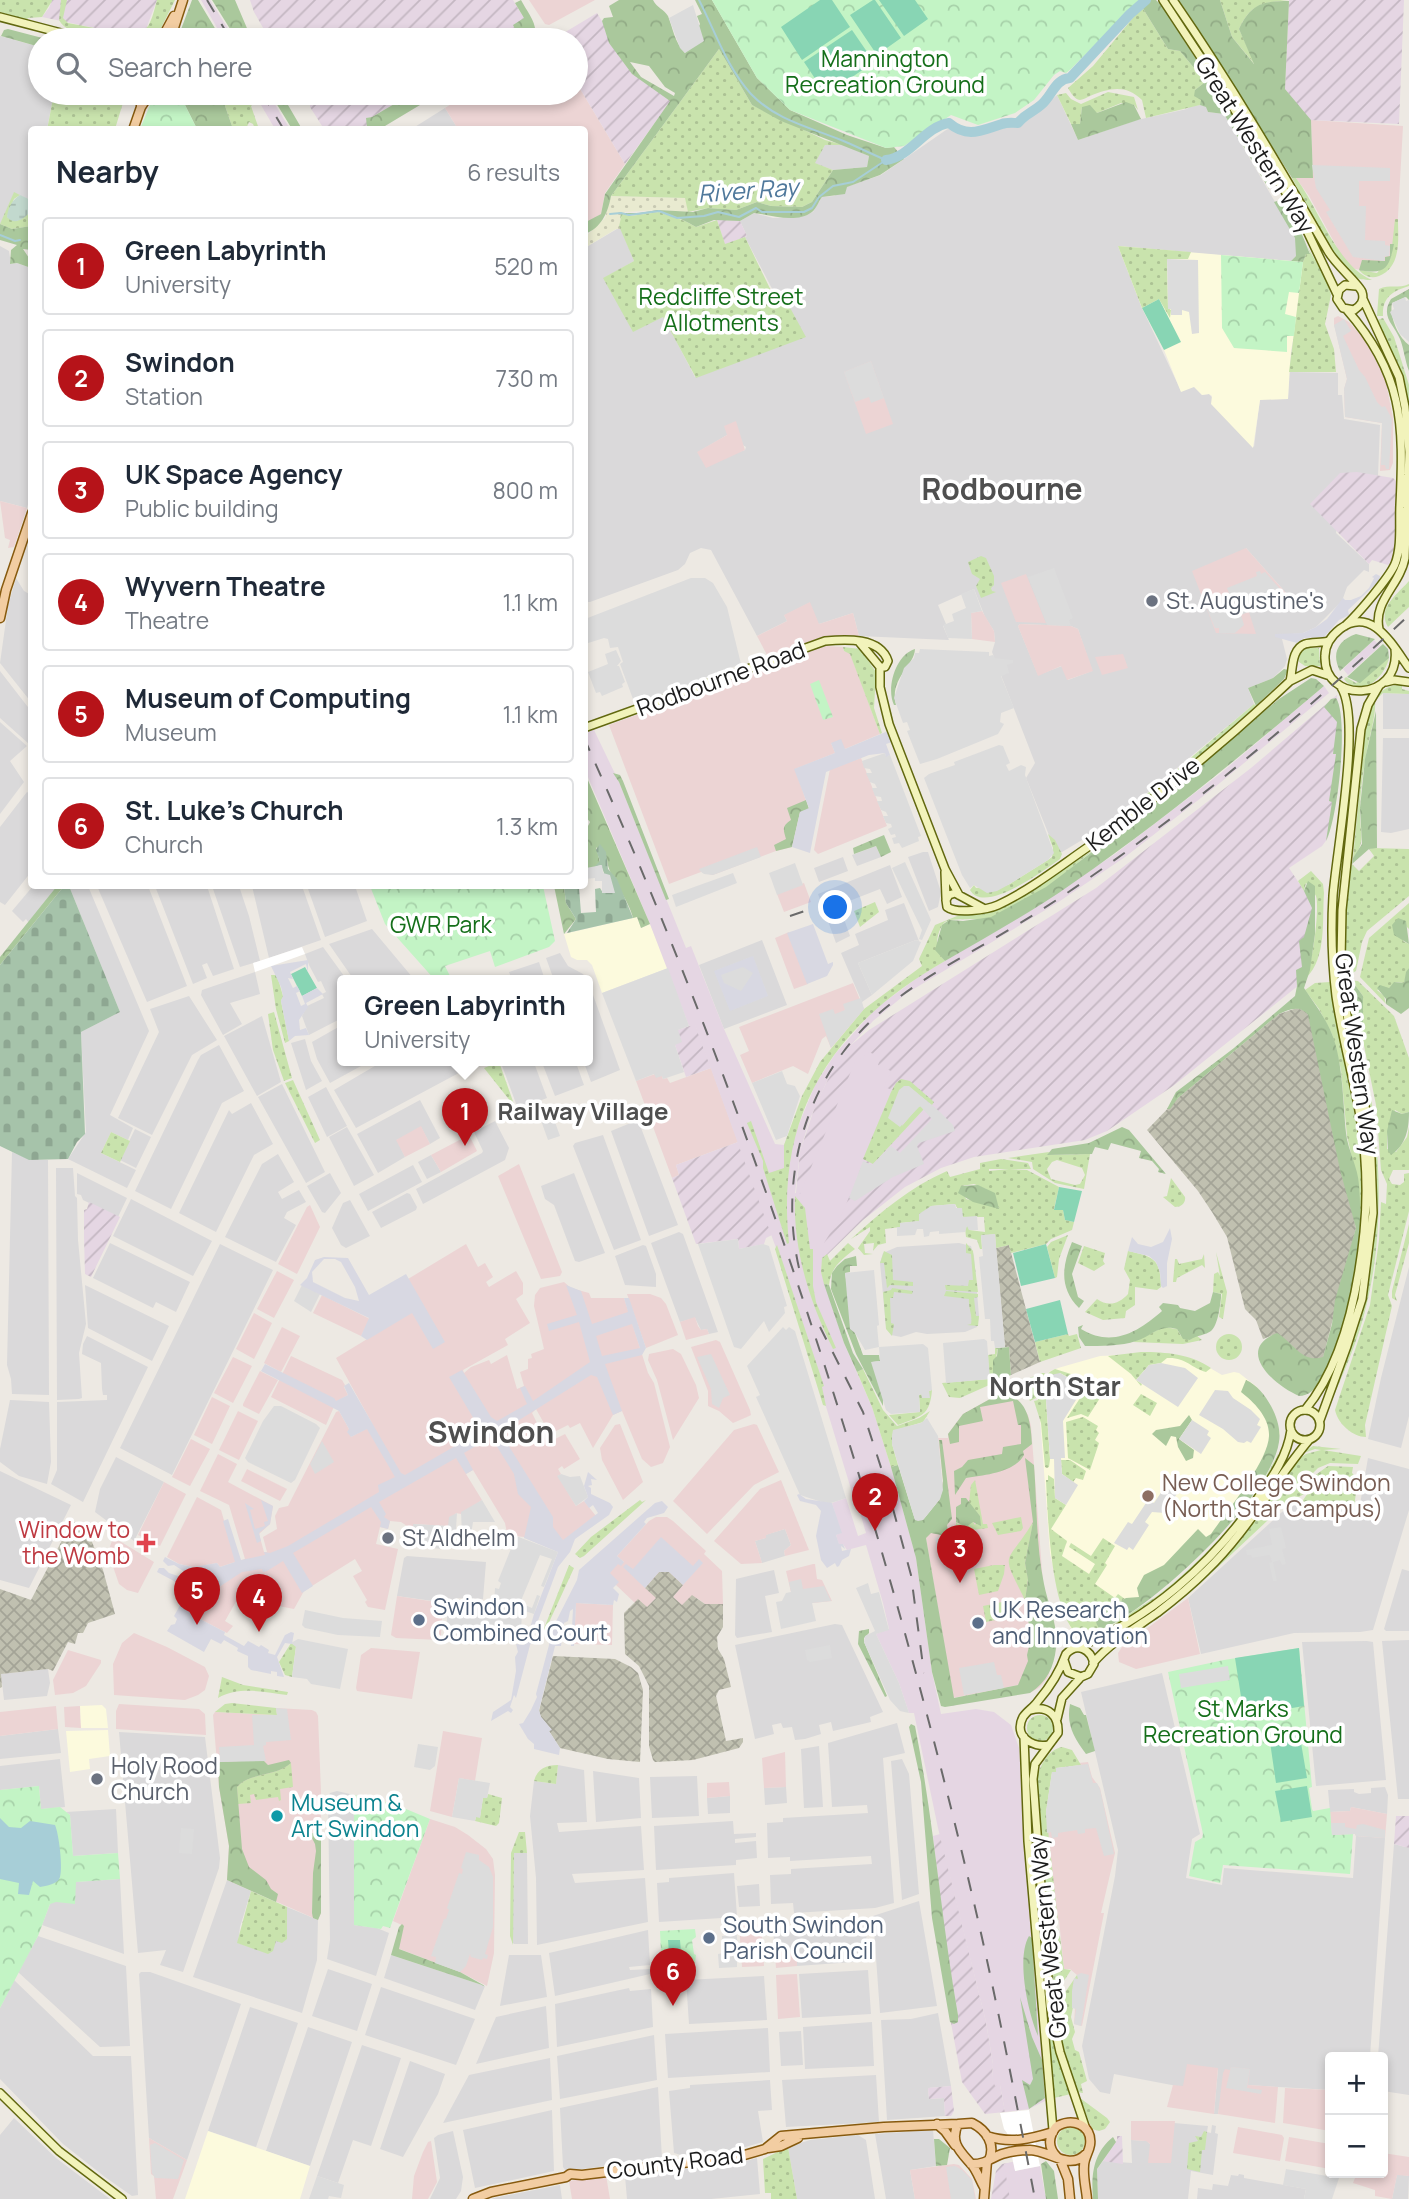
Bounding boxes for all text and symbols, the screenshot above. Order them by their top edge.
search box [28,28,588,105]
park label: Mannington Recreation Ground [785,42,985,100]
icon: search [52,48,90,86]
text: Search here [108,49,253,85]
street label: Great Western Way [1188,50,1323,239]
text: Nearby [56,151,159,192]
text: 6 results [467,156,560,188]
water label: River Ray [697,169,802,209]
text: Green Labyrinth [125,232,326,268]
text: 1 [76,250,86,282]
text: 520 m [494,250,558,282]
text: University [125,268,231,300]
park label: Redcliffe Street Allotments [638,280,804,338]
text: Swindon [125,344,235,380]
text: 2 [74,362,88,394]
text: 730 m [496,362,558,394]
text: Station [125,380,203,412]
text: UK Space Agency [125,456,342,492]
district label: Rodbourne [921,468,1083,509]
text: 3 [74,474,88,506]
text: 800 m [492,474,558,506]
text: Public building [125,492,279,524]
text: Wyvern Theatre [125,568,326,604]
place label: St. Augustine's [1166,584,1324,616]
text: 4 [74,586,88,618]
text: 1.1 km [502,586,558,618]
marker: St. Augustine's [1144,593,1160,609]
text: Theatre [125,604,209,636]
street label: Rodbourne Road [632,633,809,723]
text: Museum of Computing [125,680,411,716]
text: 5 [74,698,88,730]
text: 1.1 km [502,698,558,730]
text: Museum [125,716,217,748]
street label: Kemble Drive [1079,749,1206,858]
text: St. Luke's Church [125,792,344,828]
text: 6 [74,810,88,842]
text: 1.3 km [496,810,558,842]
text: Church [125,828,203,860]
your location [818,890,852,924]
park label: GWR Park [390,908,493,940]
street label: Great Western Way [1328,951,1388,1157]
popup [337,975,593,1066]
text: Green Labyrinth [364,987,566,1023]
text: University [364,1023,470,1055]
pin: 1 [442,1088,488,1146]
district label: Railway Village [497,1094,669,1127]
district label: North Star [989,1368,1121,1404]
district label: Swindon [428,1411,554,1452]
place label: New College Swindon (North Star Campus) [1162,1466,1391,1524]
pin: 2 [852,1473,898,1531]
marker: New College Swindon (North Star Campus) [1140,1488,1156,1504]
place label: Window to the Womb [19,1513,130,1571]
place label: St Aldhelm [402,1521,516,1553]
pin: 3 [937,1525,983,1583]
marker: St Aldhelm [380,1530,396,1546]
marker: Window to the Womb [136,1533,156,1553]
pin: 5 [174,1567,220,1625]
pin: 4 [236,1574,282,1632]
place label: Swindon Combined Court [433,1590,608,1648]
place label: UK Research and Innovation [992,1593,1148,1651]
marker: Swindon Combined Court [411,1612,427,1628]
marker: UK Research and Innovation [970,1615,986,1631]
park label: St Marks Recreation Ground [1143,1692,1343,1750]
place label: Holy Rood Church [111,1749,218,1807]
marker: Holy Rood Church [89,1771,105,1787]
place label: Museum & Art Swindon [291,1786,419,1844]
marker: Museum & Art Swindon [269,1808,285,1824]
street label: Great Western Way [1020,1834,1074,2040]
place label: South Swindon Parish Council [723,1908,884,1966]
marker: South Swindon Parish Council [701,1930,717,1946]
pin: 6 [650,1948,696,2006]
map controls [1325,2052,1388,2178]
button: + [1325,2052,1388,2115]
button: − [1325,2115,1388,2178]
street label: County Road [605,2138,745,2186]

